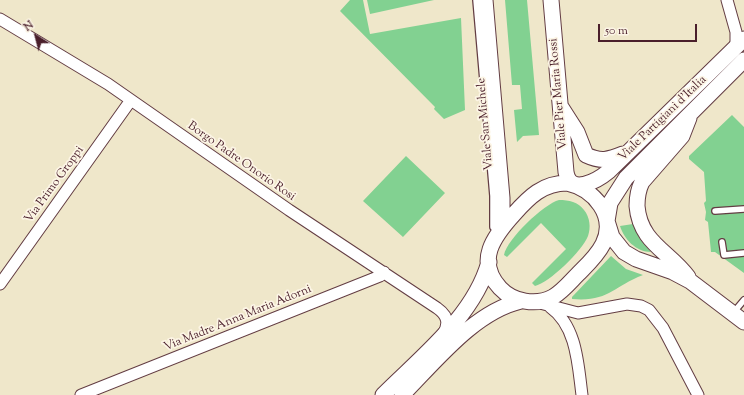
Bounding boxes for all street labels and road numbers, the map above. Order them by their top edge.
street label: Viale Pier Maria Rossi [547,38,571,150]
street label: Viale Partigiani d'Italia [616,73,710,165]
street label: Viale San Michele [475,77,497,171]
street label: Borgo Padre Onorio Rosi [184,119,298,205]
street label: Via Primo Groppi [22,144,88,226]
street label: Via Madre Anna Maria Adorni [162,283,314,355]

